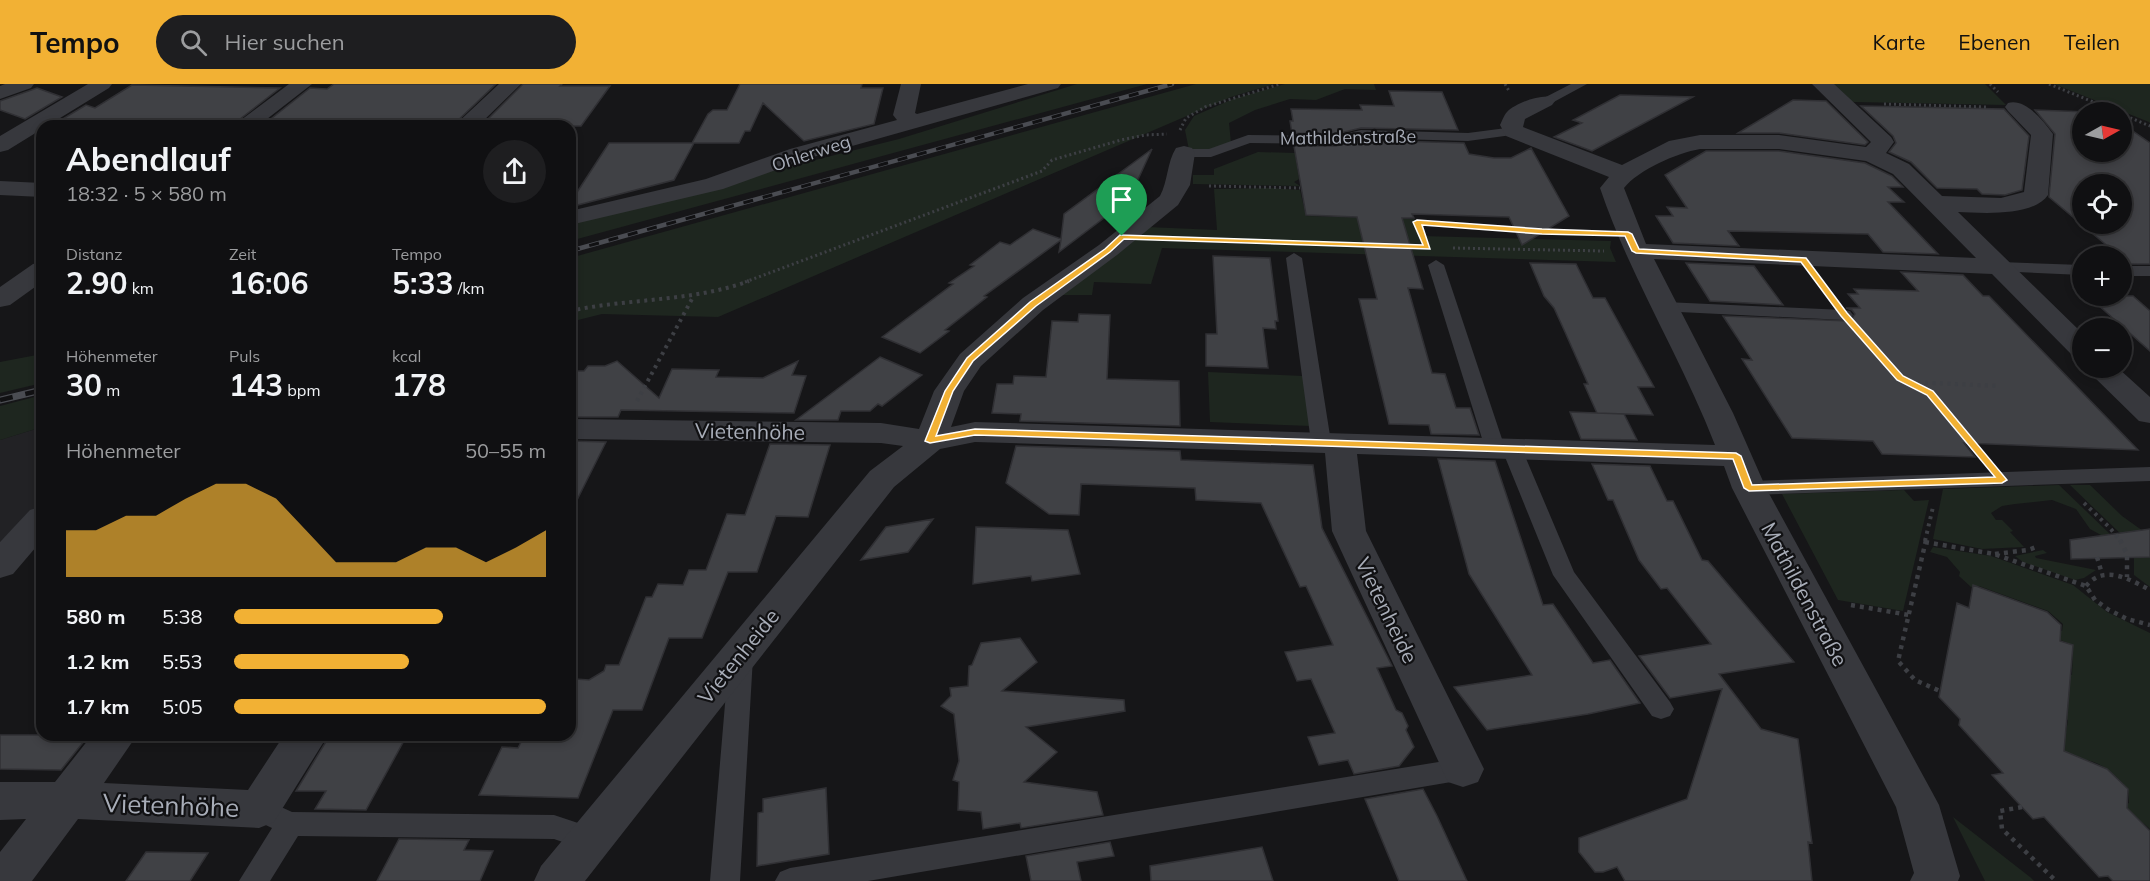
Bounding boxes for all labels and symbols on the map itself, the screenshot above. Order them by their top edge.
north arrow [2072,102,2132,162]
street label: Mathildenstraße [1280,124,1416,150]
street label: Ohlerweg [769,129,853,177]
pin [1096,174,1147,236]
street label: Vietenhöhe [695,417,805,445]
street label: Mathildenstraße [1756,518,1854,670]
street label: Vietenheide [1350,553,1424,667]
street label: Vietenheide [692,603,784,709]
street label: Vietenhöhe [102,786,240,824]

